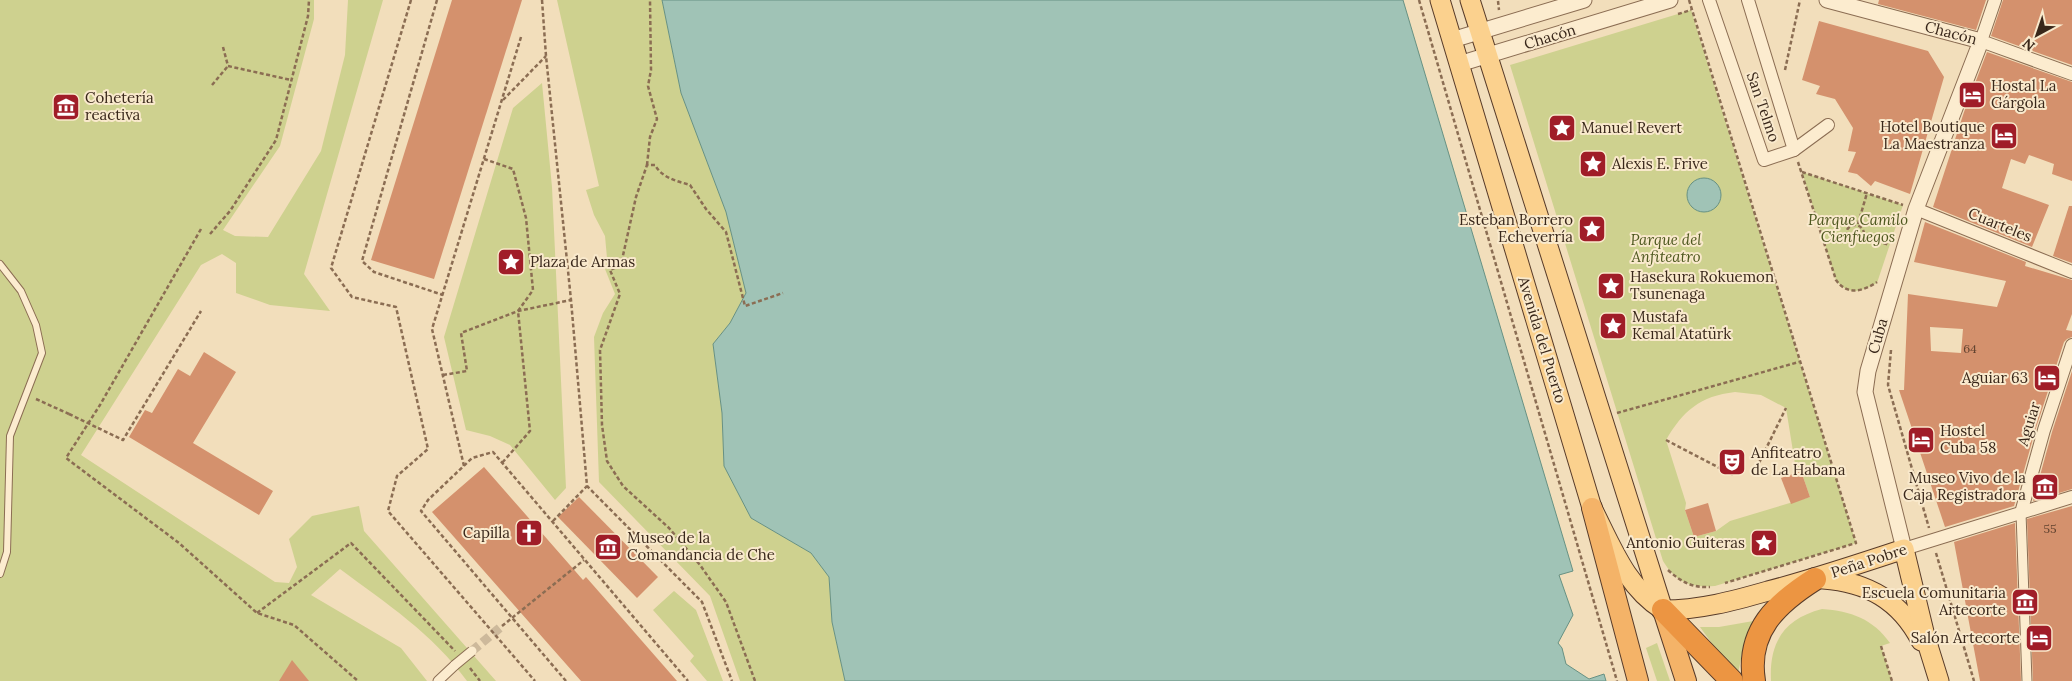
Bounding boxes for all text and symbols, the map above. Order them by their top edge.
north arrow [2012,10,2062,60]
street label: Chacón [1923,16,1979,49]
street label: Chacón [1522,20,1578,53]
text: N [2019,34,2039,55]
street label: San Telmo [1743,69,1784,144]
place label: Hostal La Gárgola [1991,76,2057,112]
hotel icon: Hostal La Gárgola [1957,80,1987,110]
place label: Cohetería reactiva [85,88,154,124]
museum icon: Cohetería reactiva [51,92,81,122]
place icon: Manuel Revert [1547,113,1577,143]
place label: Hotel Boutique La Maestranza [1880,117,1985,153]
place label: Manuel Revert [1581,118,1682,137]
hotel icon: Hotel Boutique La Maestranza [1989,121,2019,151]
place icon: Alexis E. Frive [1578,149,1608,179]
place label: Alexis E. Frive [1611,154,1708,173]
street label: Cuarteles [1966,203,2035,246]
place label: Esteban Borrero Echeverría [1459,210,1573,246]
park label: Parque Camilo Cienfuegos [1808,210,1908,246]
place icon: Esteban Borrero Echeverría [1577,214,1607,244]
park label: Parque del Anfiteatro [1630,230,1702,266]
place icon: Plaza de Armas [496,247,526,277]
place label: Plaza de Armas [530,252,635,271]
place label: Hasekura Rokuemon Tsunenaga [1630,267,1774,303]
place icon: Hasekura Rokuemon Tsunenaga [1596,271,1626,301]
street label: Avenida del Puerto [1514,273,1571,406]
place label: Mustafa Kemal Atatürk [1632,307,1731,343]
place icon: Mustafa Kemal Atatürk [1598,311,1628,341]
street label: Cuba [1863,316,1892,356]
house number: 64 [1963,341,1977,356]
hotel icon: Aguiar 63 [2032,363,2062,393]
place label: Aguiar 63 [1961,368,2028,387]
street label: Aguiar [2013,399,2044,449]
place label: Hostel Cuba 58 [1940,421,1996,457]
hotel icon: Hostel Cuba 58 [1906,425,1936,455]
place label: Anfiteatro de La Habana [1750,443,1846,479]
theatre icon: Anfiteatro de La Habana [1717,447,1747,477]
place label: Museo Vivo de la Caja Registradora [1903,468,2026,504]
museum icon: Museo Vivo de la Caja Registradora [2030,472,2060,502]
church icon: Capilla [514,518,544,548]
house number: 55 [2043,521,2057,536]
place label: Capilla [463,523,510,542]
place label: Museo de la Comandancia de Che [627,528,775,564]
place icon: Antonio Guiteras [1749,528,1779,558]
museum icon: Museo de la Comandancia de Che [593,532,623,562]
place label: Antonio Guiteras [1625,533,1745,552]
street label: Peña Pobre [1828,539,1909,582]
place label: Escuela Comunitaria Artecorte [1862,583,2006,619]
museum icon: Escuela Comunitaria Artecorte [2010,587,2040,617]
hotel icon: Salón Artecorte [2024,623,2054,653]
place label: Salón Artecorte [1911,628,2020,647]

